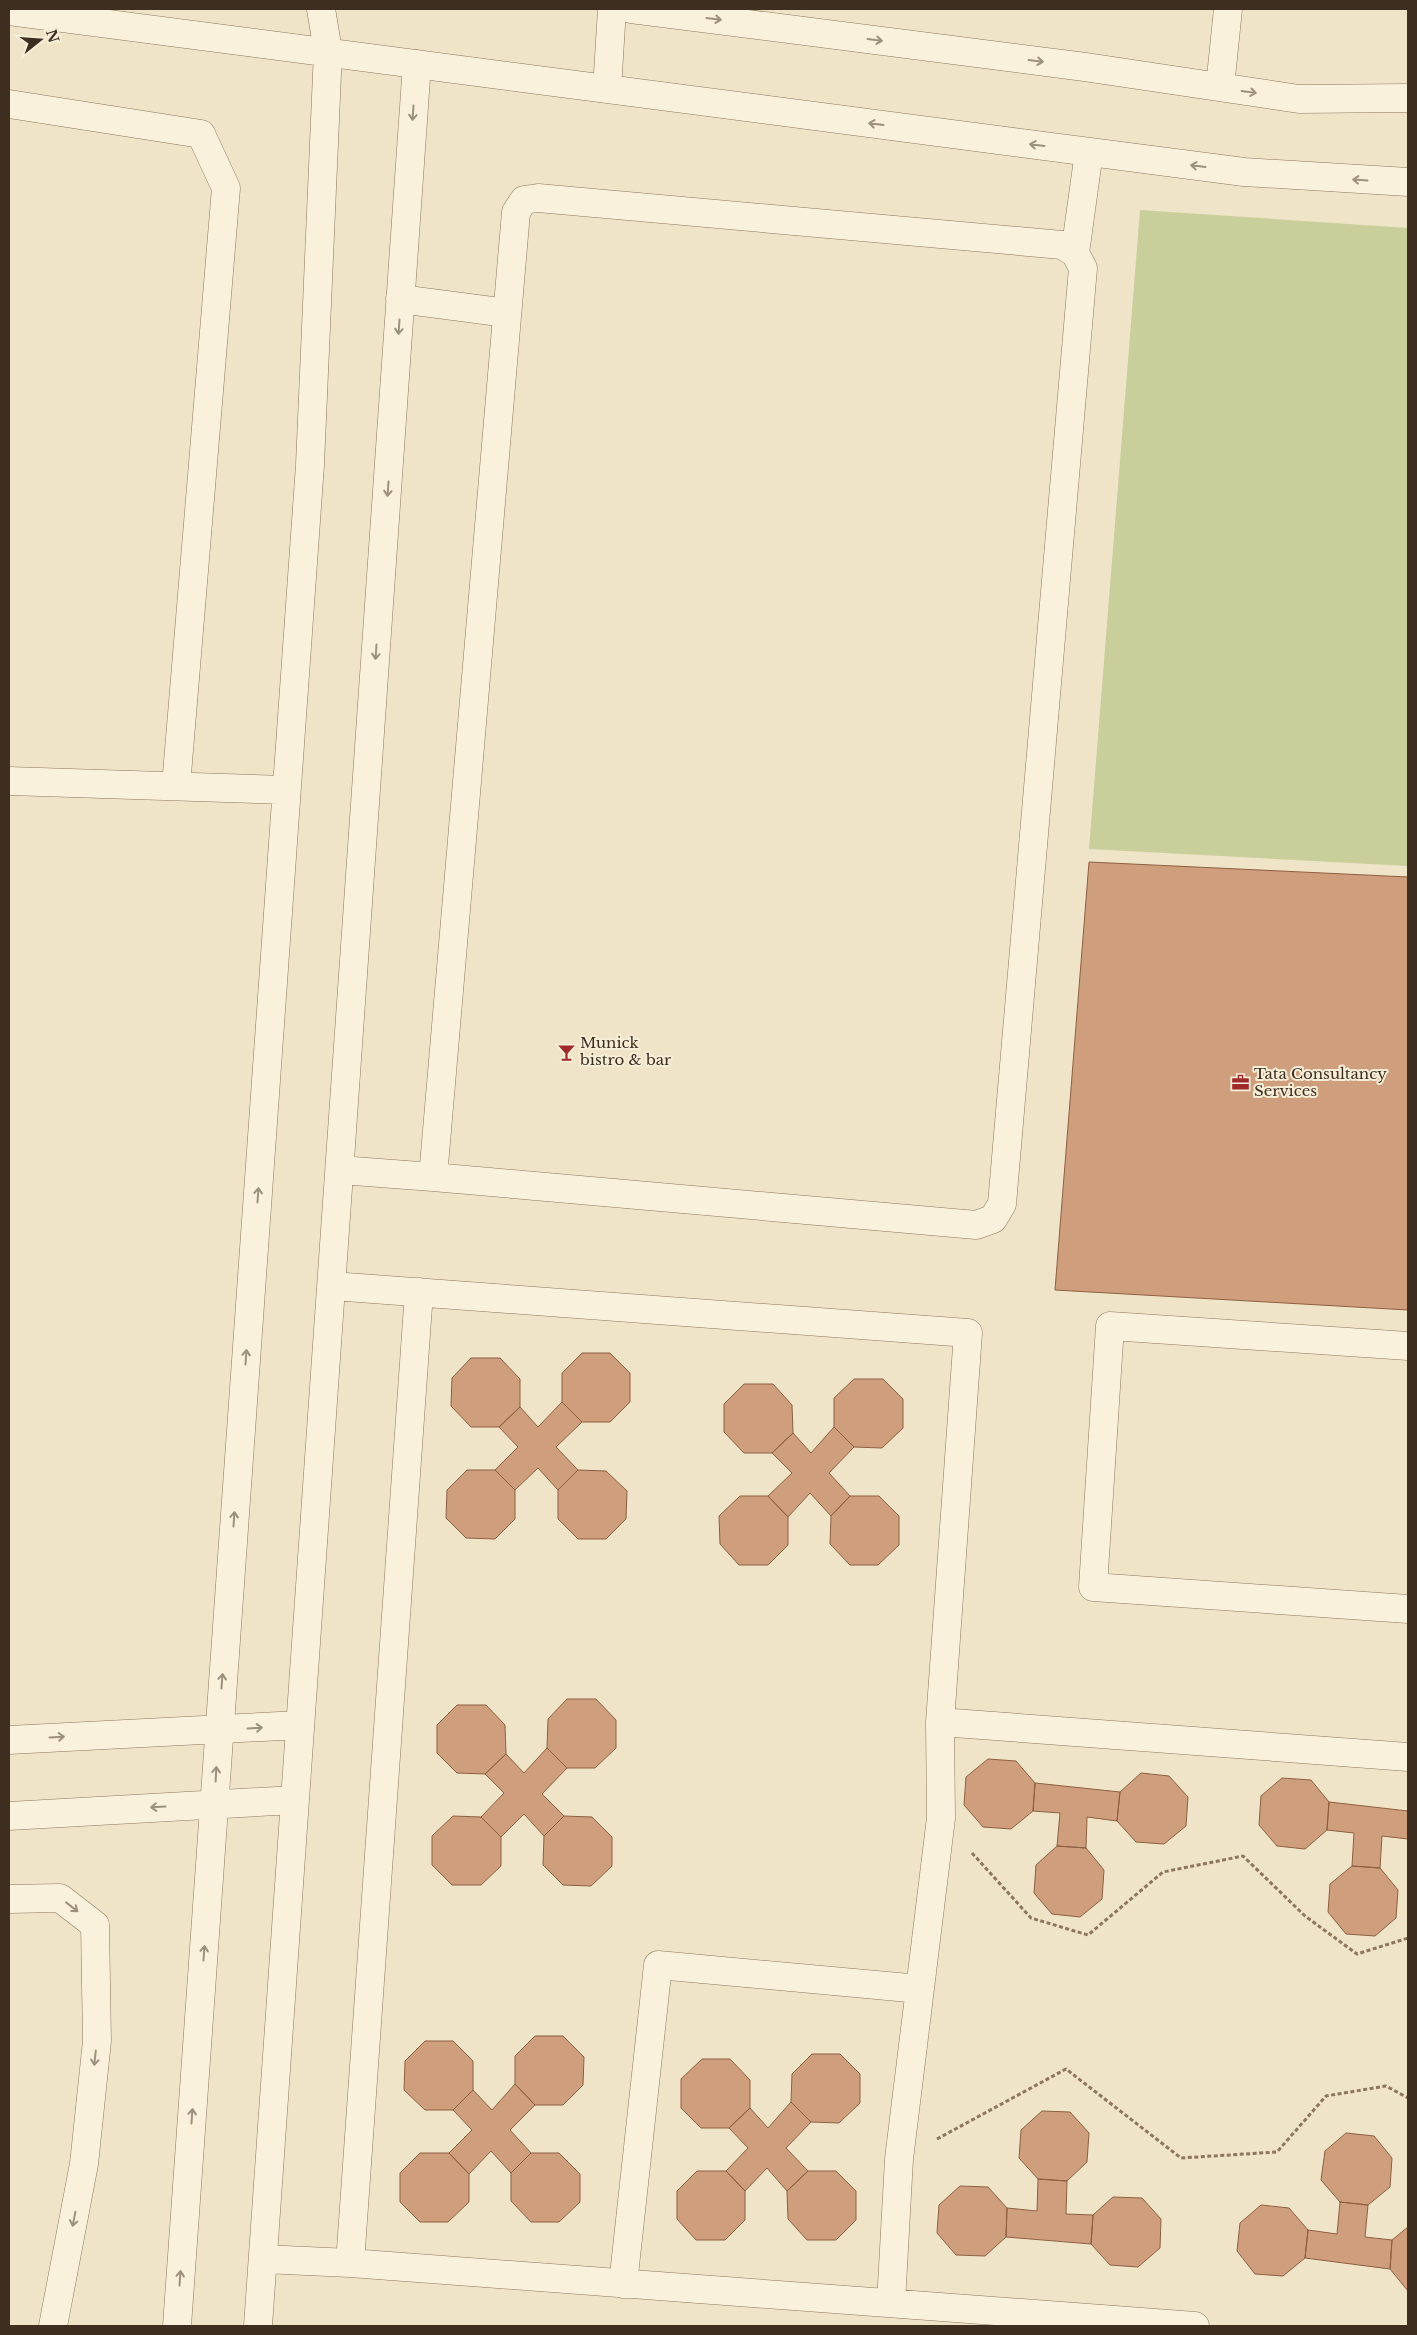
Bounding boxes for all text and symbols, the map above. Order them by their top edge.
north arrow [15,15,65,65]
one-way arrow [706,15,722,25]
text: N [42,27,63,45]
one-way arrow [867,35,883,45]
one-way arrow [1028,56,1044,66]
one-way arrow [1241,87,1257,97]
one-way arrow [409,105,418,121]
one-way arrow [868,119,884,129]
one-way arrow [1029,140,1045,150]
one-way arrow [1190,161,1206,171]
one-way arrow [1352,175,1368,184]
one-way arrow [394,319,403,335]
one-way arrow [383,481,392,497]
one-way arrow [372,643,381,659]
place label: Munick bistro & bar [579,1033,672,1069]
bar icon: Munick bistro & bar [556,1042,576,1062]
place label: Tata Consultancy Services [1254,1064,1387,1100]
office icon: Tata Consultancy Services [1230,1073,1250,1093]
one-way arrow [254,1187,263,1203]
one-way arrow [242,1349,251,1365]
one-way arrow [230,1511,239,1527]
one-way arrow [218,1673,227,1689]
one-way arrow [246,1723,262,1732]
one-way arrow [49,1733,65,1742]
one-way arrow [212,1766,221,1782]
one-way arrow [150,1803,166,1812]
one-way arrow [65,1902,79,1912]
one-way arrow [199,1946,208,1962]
one-way arrow [90,2050,100,2066]
one-way arrow [187,2108,197,2124]
one-way arrow [68,2211,78,2227]
one-way arrow [176,2270,185,2286]

